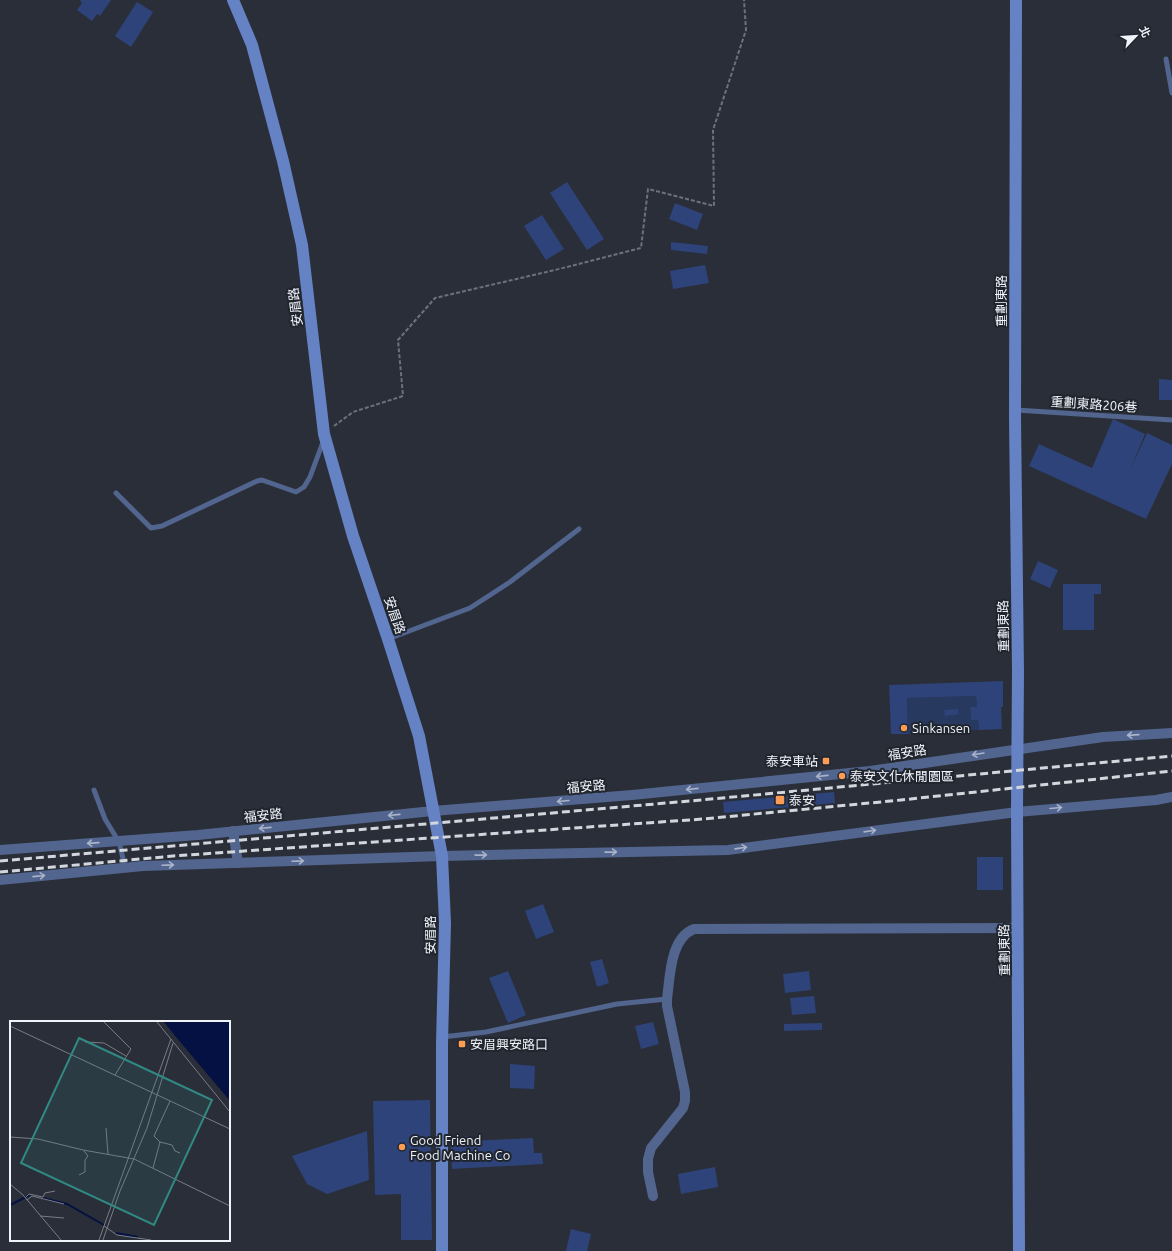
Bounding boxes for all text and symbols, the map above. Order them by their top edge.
north arrow [1116,16,1156,56]
text: 北 [1137,24,1153,39]
street label: 重劃東路 [994,275,1008,327]
street label: 安眉路 [286,287,304,327]
street label: 重劃東路206巷 [1050,394,1138,414]
street label: 安眉路 [382,594,408,636]
street label: 重劃東路 [996,600,1010,652]
place label: Sinkansen [912,721,970,735]
marker: Sinkansen [899,723,909,733]
one-way arrow [1127,732,1140,739]
street label: 福安路 [887,742,927,762]
one-way arrow [972,750,985,758]
place label: 泰安車站 [766,754,818,768]
marker: 泰安車站 [821,756,831,766]
place label: 泰安文化休閒園區 [850,769,954,783]
marker: 泰安文化休閒園區 [837,771,847,781]
one-way arrow [816,772,829,779]
street label: 福安路 [566,777,606,795]
one-way arrow [686,785,699,793]
place label: 泰安 [789,793,815,807]
marker: 泰安 [774,794,786,806]
one-way arrow [557,797,570,804]
one-way arrow [1049,805,1062,812]
street label: 福安路 [243,806,283,824]
one-way arrow [388,811,401,819]
one-way arrow [259,824,272,832]
one-way arrow [863,827,876,835]
one-way arrow [87,840,100,847]
one-way arrow [734,844,747,852]
one-way arrow [604,849,617,856]
one-way arrow [474,851,487,859]
one-way arrow [291,857,304,864]
one-way arrow [161,861,174,869]
one-way arrow [32,872,45,879]
street label: 安眉路 [423,915,437,955]
street label: 重劃東路 [997,924,1011,976]
inset map [10,1021,230,1241]
place label: 安眉興安路口 [470,1037,548,1051]
marker: 安眉興安路口 [457,1039,467,1049]
place label: Good Friend Food Machine Co [410,1133,510,1162]
marker: Good Friend Food Machine Co [397,1142,407,1152]

